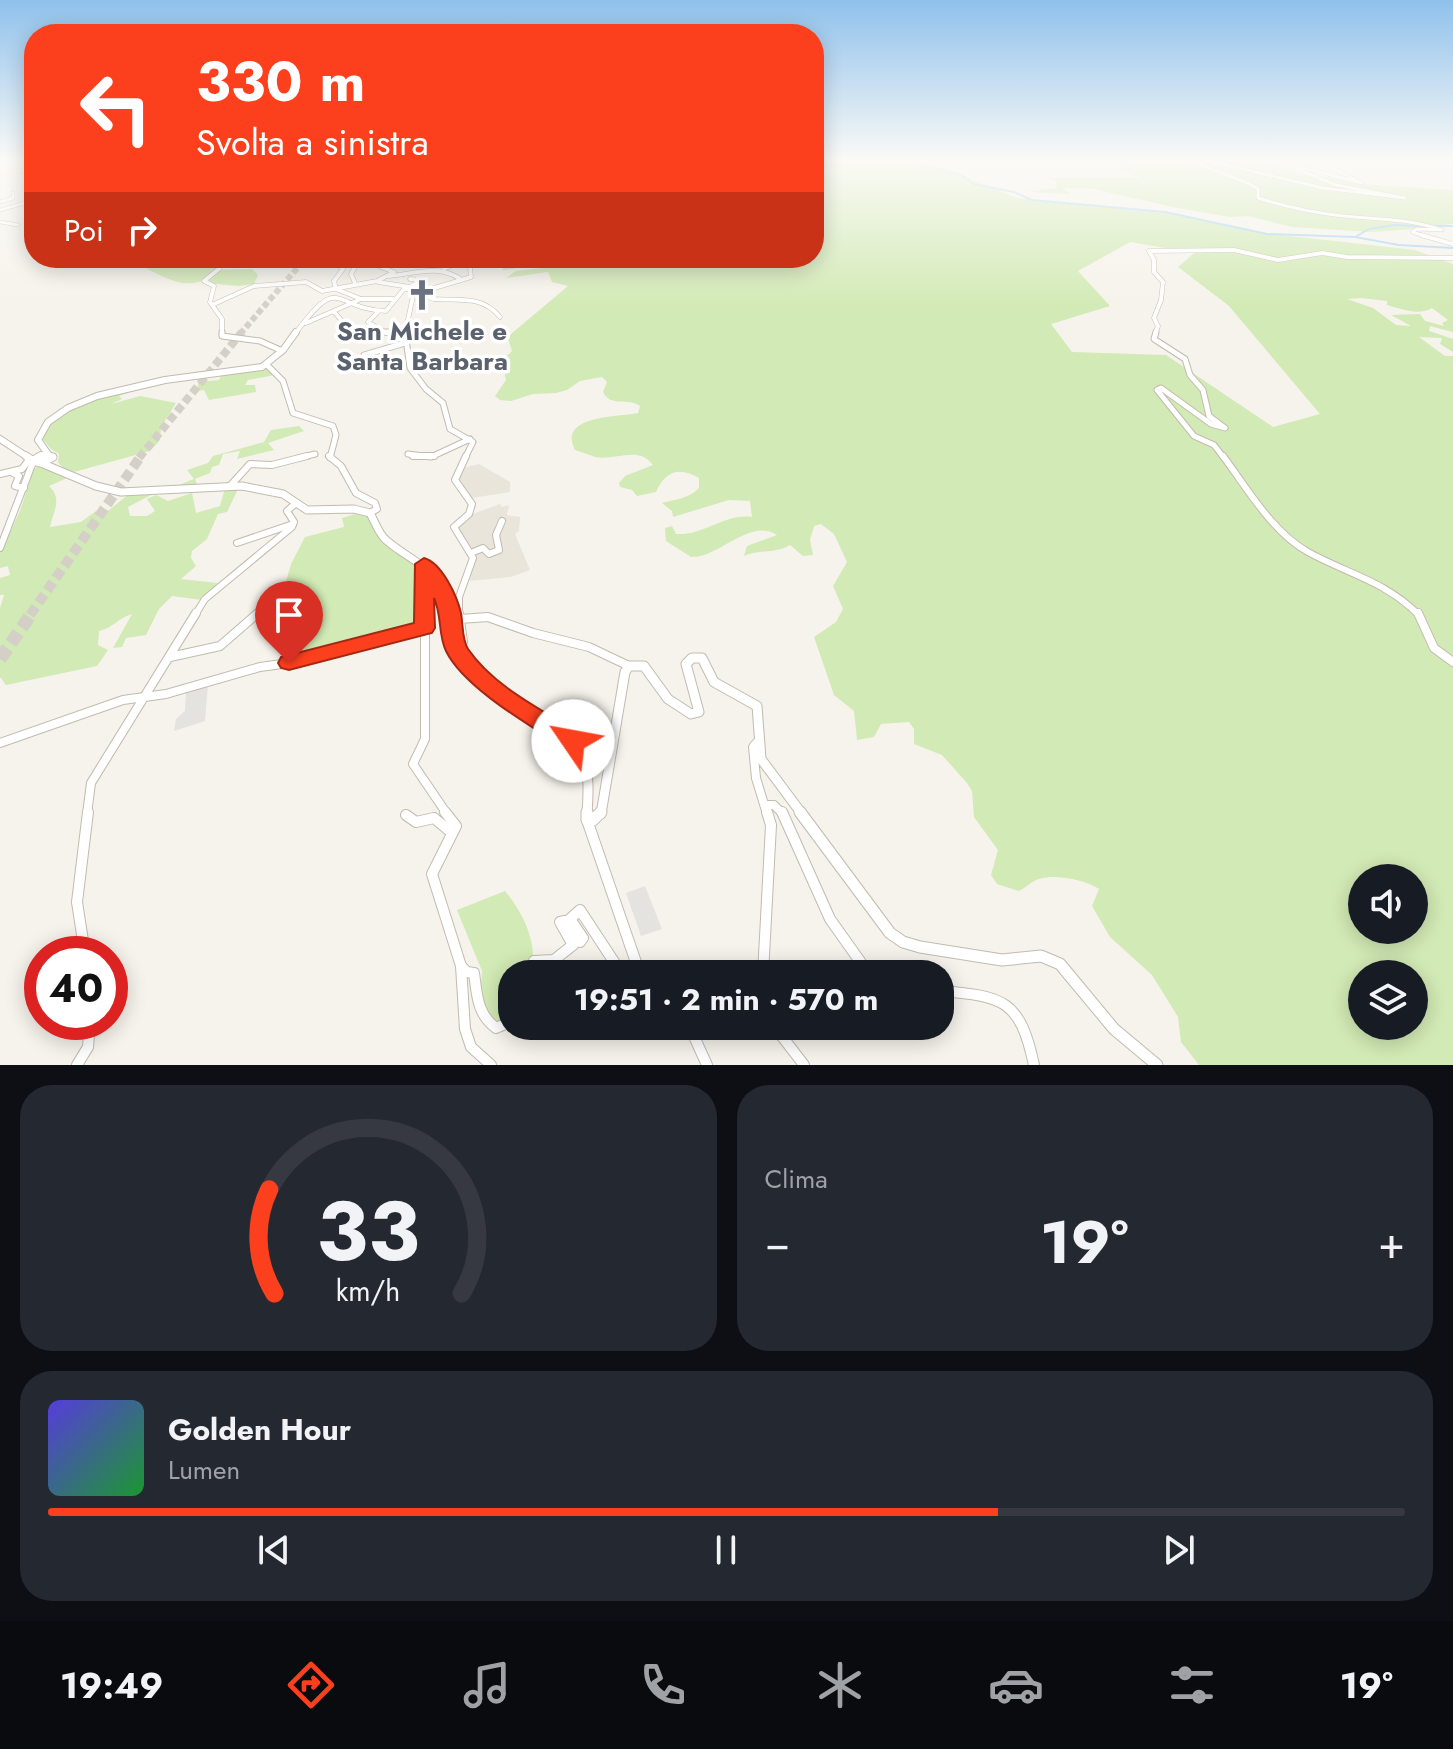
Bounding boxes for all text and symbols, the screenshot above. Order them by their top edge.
text: 330 m [196,41,365,122]
icon: left [64,56,168,160]
text: Svolta a sinistra [196,116,429,168]
icon: right [120,208,164,252]
text: Poi [64,209,104,252]
church icon: San Michele e Santa Barbara [405,278,439,312]
place label: San Michele e Santa Barbara [336,312,508,380]
pin [255,581,323,663]
icon: arrive [267,593,311,637]
position arrow [531,699,615,783]
map controls [1348,864,1428,1040]
button: sound [1348,864,1428,944]
speed limit sign: 40 [24,936,128,1040]
button: layers [1348,960,1428,1040]
text: 19:51 · 2 min · 570 m [574,978,878,1021]
text: Clima [765,1160,828,1198]
text: 33 [317,1171,420,1291]
text: 19° [1040,1199,1128,1286]
text: − [765,1211,790,1275]
text: + [1378,1211,1405,1275]
text: km/h [336,1270,401,1312]
text: Golden Hour [168,1408,351,1451]
text: Lumen [168,1451,240,1489]
icon: previous [252,1528,296,1572]
icon: pause [704,1528,748,1572]
icon: next [1157,1528,1201,1572]
icon: directions [283,1657,339,1713]
icon: music [459,1657,515,1713]
icon: phone [635,1657,691,1713]
icon: climate [812,1657,868,1713]
icon: car [988,1657,1044,1713]
icon: filters [1164,1657,1220,1713]
text: 19:49 [60,1659,163,1711]
text: 19° [1340,1659,1393,1711]

